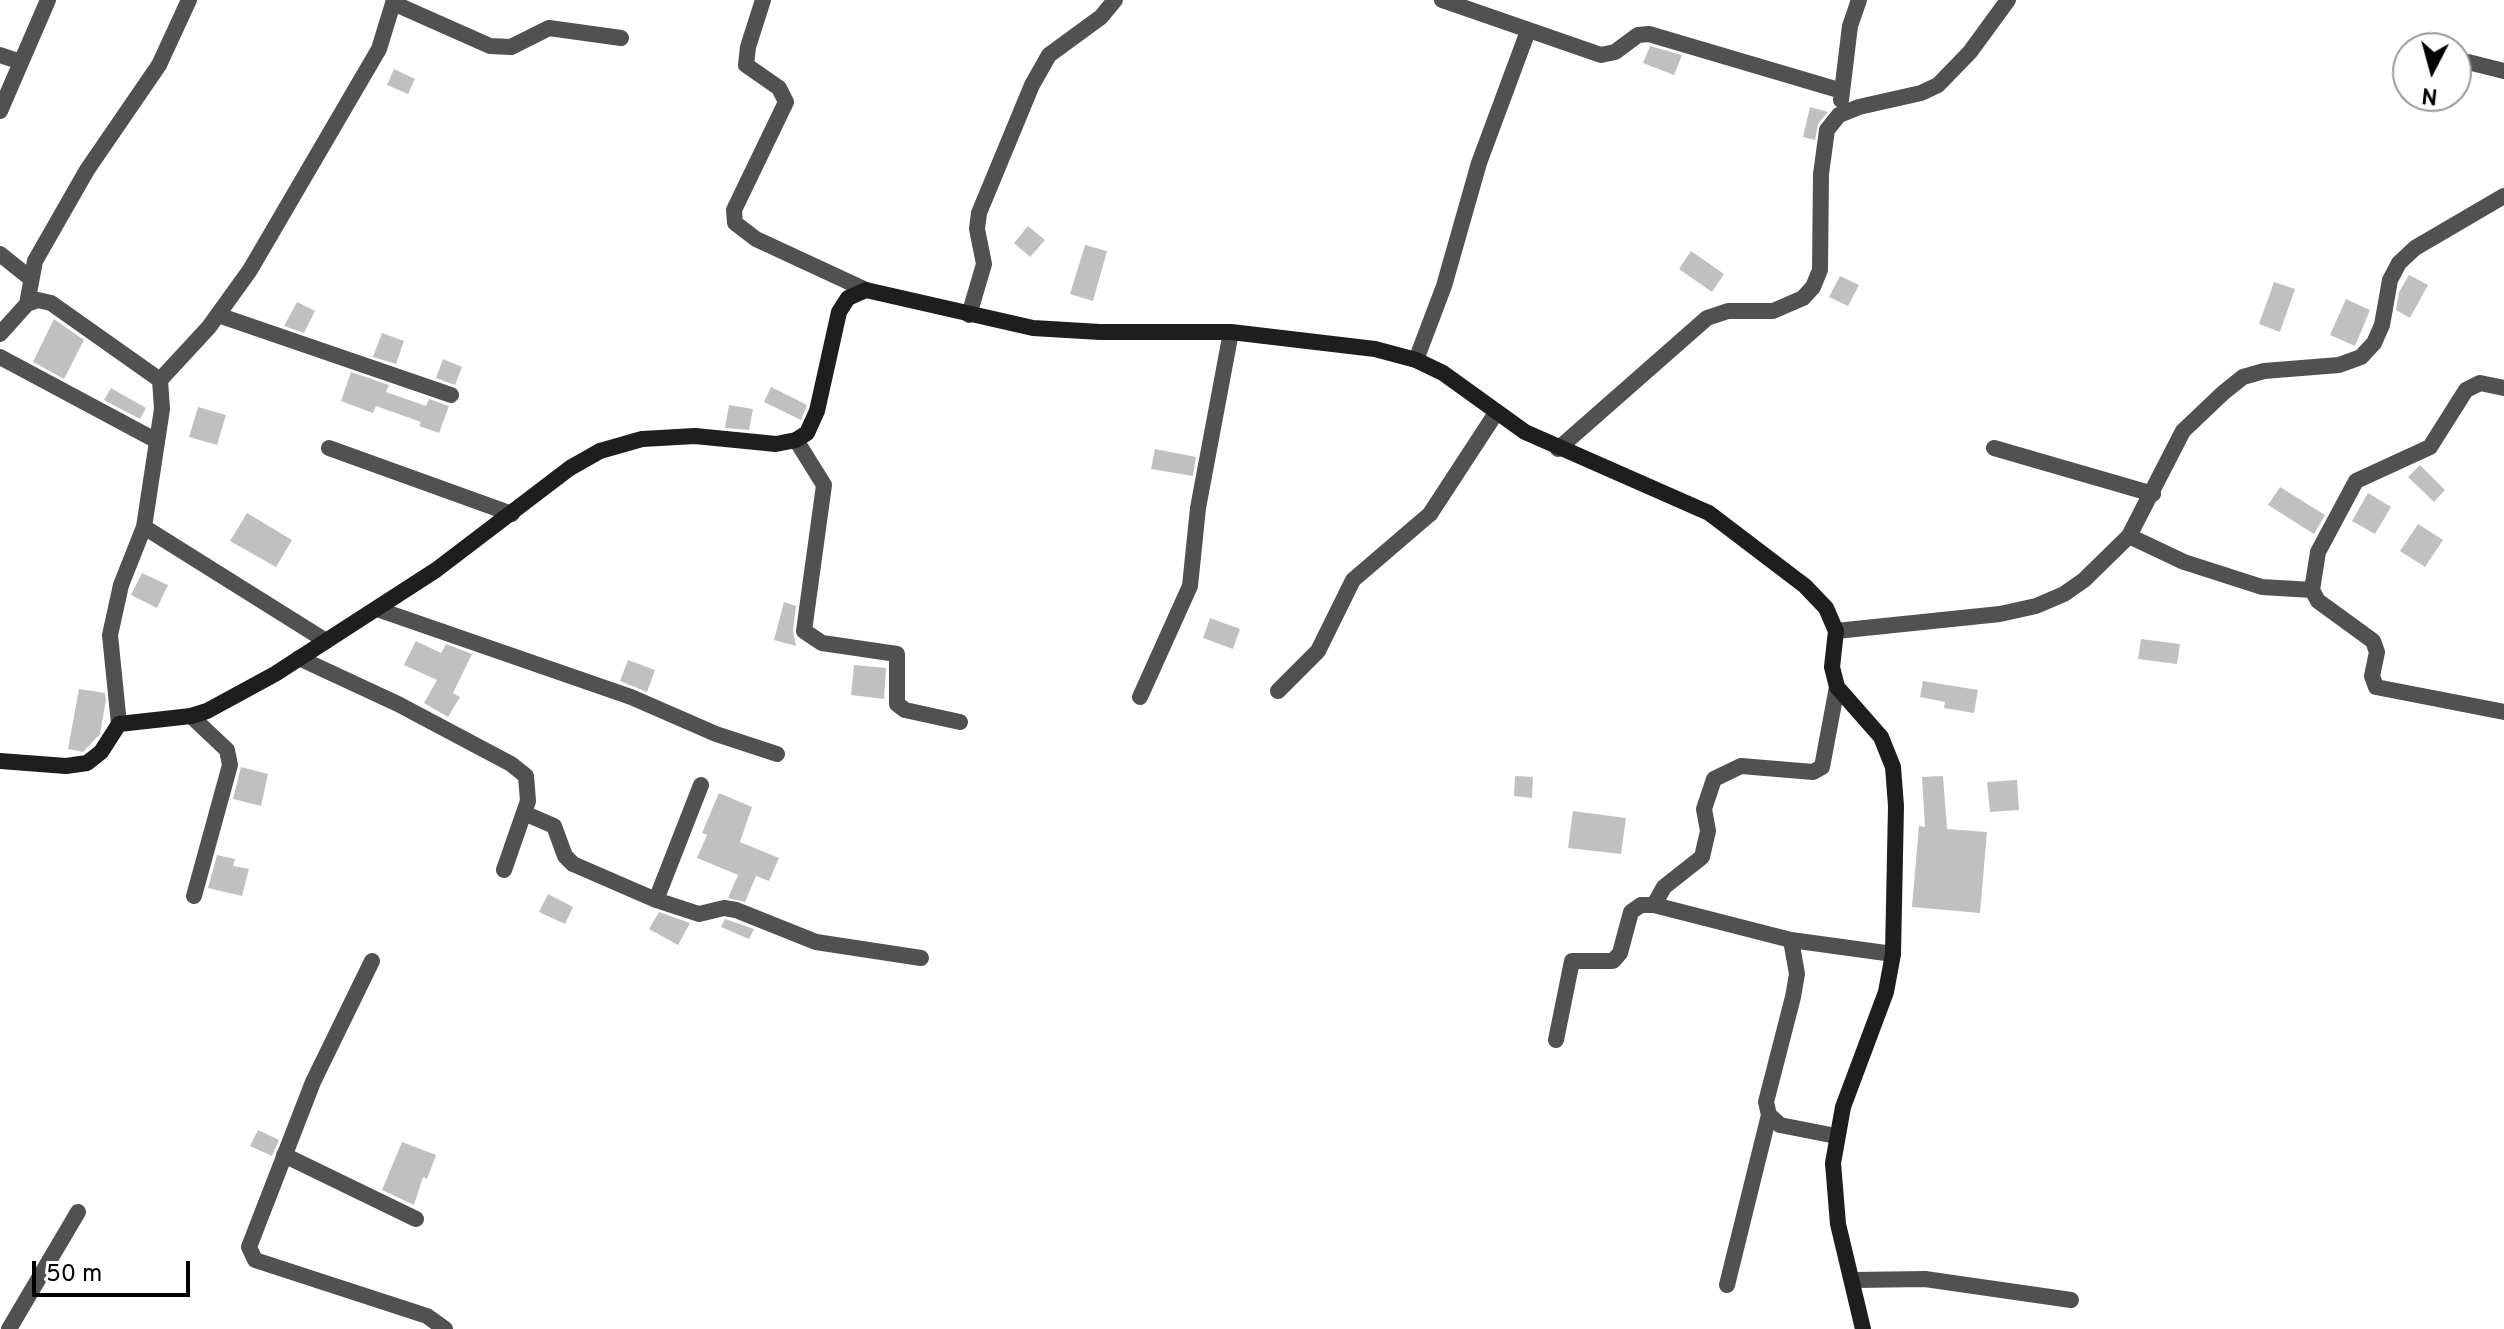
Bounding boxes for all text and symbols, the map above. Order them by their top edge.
north arrow [2392,32,2472,112]
text: N [2420,80,2439,109]
scale bar [36,1245,194,1295]
text: 50 m [46,1260,102,1290]

